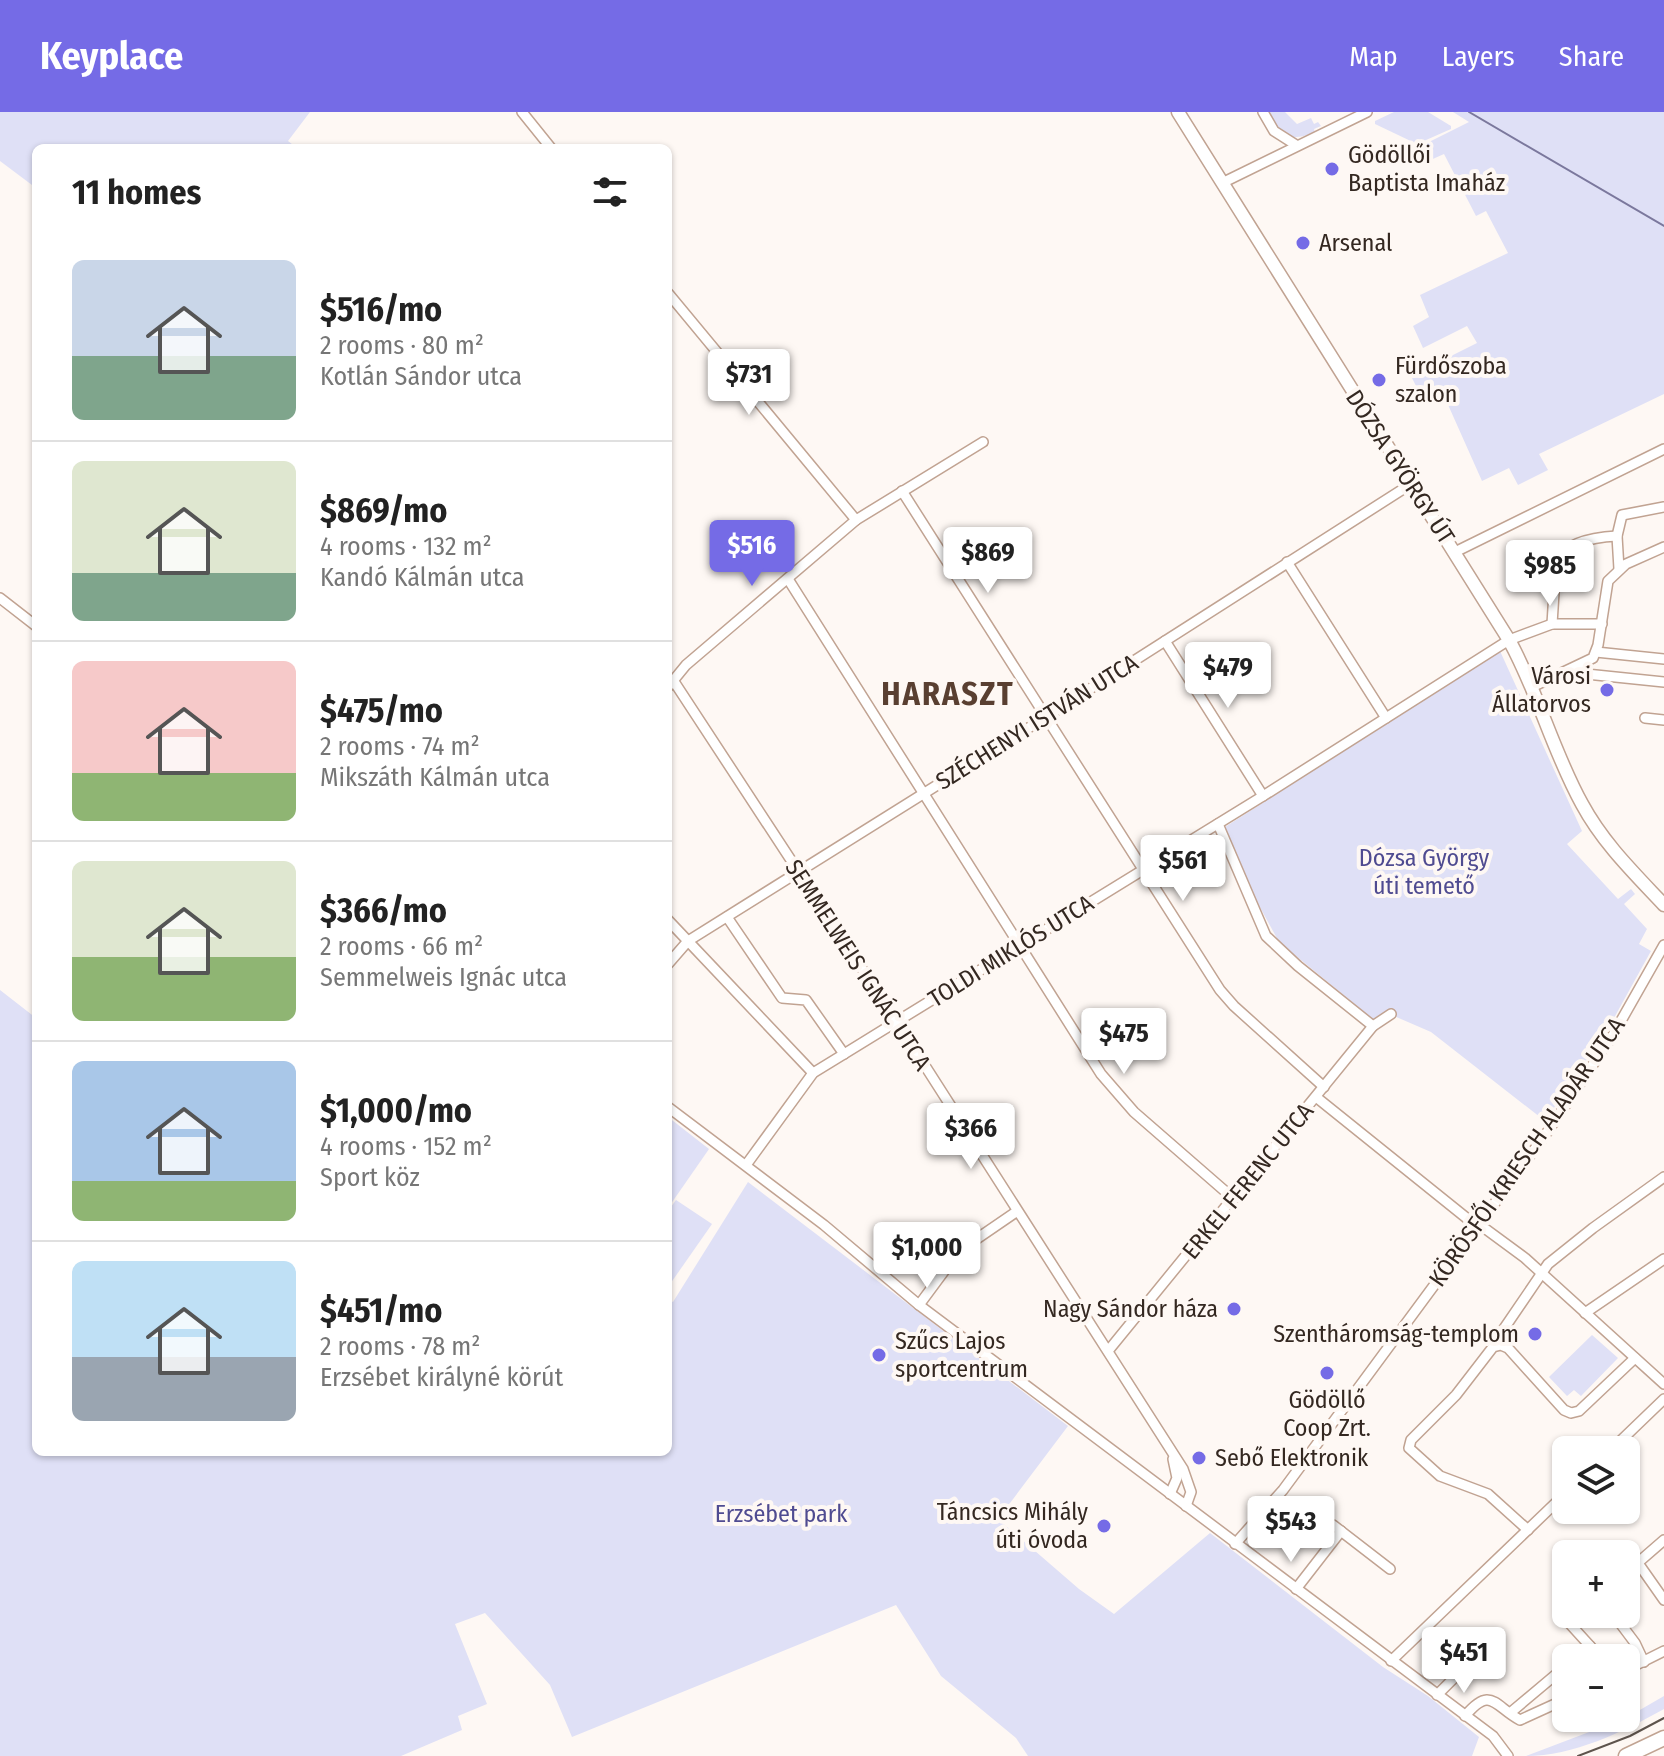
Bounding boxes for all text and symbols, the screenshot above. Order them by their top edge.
text: Keyplace [40,33,183,79]
text: Map [1349,40,1398,73]
text: Layers [1442,40,1515,73]
text: Share [1559,40,1624,73]
place label: Gödöllői Baptista Imaház [1348,141,1505,197]
marker: Gödöllői Baptista Imaház [1323,160,1341,178]
icon: filters [588,170,632,214]
text: 11 homes [72,172,201,213]
place label: Arsenal [1319,229,1392,257]
marker: Arsenal [1294,234,1312,252]
text: $516/mo [320,289,442,330]
icon: home [136,292,232,388]
text: 2 rooms · 80 m² [320,330,484,361]
pin: $731 [702,349,796,417]
place label: Fürdőszoba szalon [1395,352,1507,408]
text: $731 [726,359,772,390]
text: Kotlán Sándor utca [320,361,522,392]
marker: Fürdőszoba szalon [1370,371,1388,389]
street label: DÓZSA GYÖRGY ÚT [1340,384,1461,549]
text: $869/mo [320,490,447,531]
icon: home [136,493,232,589]
pin: $516 [705,520,799,588]
pin: $869 [941,527,1035,595]
text: $516 [728,530,776,561]
text: 4 rooms · 132 m² [320,531,492,562]
text: $869 [961,537,1015,568]
pin: $985 [1503,540,1597,608]
text: $985 [1524,550,1576,581]
text: Kandó Kálmán utca [320,562,525,593]
pin: $479 [1181,642,1275,710]
street label: SZÉCHENYI ISTVÁN UTCA [930,647,1144,796]
text: $479 [1203,652,1253,683]
place label: Városi Állatorvos [1492,662,1591,718]
district label: HARASZT [881,675,1015,713]
marker: Városi Állatorvos [1598,681,1616,699]
text: $475/mo [320,690,443,731]
icon: home [136,693,232,789]
text: 2 rooms · 74 m² [320,731,480,762]
text: Mikszáth Kálmán utca [320,762,550,793]
pin: $561 [1136,835,1230,903]
park label: Dózsa György úti temető [1359,844,1489,900]
text: $561 [1159,845,1207,876]
street label: SEMMELWEIS IGNÁC UTCA [779,854,938,1076]
street label: TOLDI MIKLÓS UTCA [923,889,1099,1013]
text: $366/mo [320,890,447,931]
icon: home [136,893,232,989]
text: 2 rooms · 66 m² [320,931,483,962]
text: Semmelweis Ignác utca [320,962,567,993]
pin: $475 [1077,1008,1171,1076]
street label: KÖRÖSFŐI KRIESCH ALADÁR UTCA [1422,1011,1631,1292]
text: $475 [1099,1018,1149,1049]
text: $1,000/mo [320,1090,472,1131]
icon: home [136,1093,232,1189]
street label: ERKEL FERENC UTCA [1177,1097,1320,1265]
pin: $366 [924,1103,1018,1171]
text: $366 [945,1113,997,1144]
text: 4 rooms · 152 m² [320,1131,492,1162]
text: Sport köz [320,1162,420,1193]
pin: $1,000 [862,1222,992,1290]
text: $1,000 [891,1232,963,1263]
text: $451/mo [320,1290,442,1331]
icon: home [136,1293,232,1389]
place label: Nagy Sándor háza [1043,1295,1218,1323]
marker: Nagy Sándor háza [1225,1300,1243,1318]
place label: Szentháromság-templom [1273,1320,1519,1348]
marker: Szentháromság-templom [1526,1325,1544,1343]
place label: Szűcs Lajos sportcentrum [895,1327,1028,1383]
text: 2 rooms · 78 m² [320,1331,481,1362]
marker: Szűcs Lajos sportcentrum [870,1346,888,1364]
text: Erzsébet királyné körút [320,1362,563,1393]
marker: Gödöllő Coop Zrt. [1318,1364,1336,1382]
place label: Gödöllő Coop Zrt. [1283,1386,1371,1442]
map controls [1552,1436,1640,1732]
button: layers [1552,1436,1640,1524]
place label: Sebő Elektronik [1215,1444,1369,1472]
marker: Sebő Elektronik [1190,1449,1208,1467]
pin: $543 [1244,1496,1338,1564]
place label: Táncsics Mihály úti óvoda [937,1498,1088,1554]
park label: Erzsébet park [715,1500,848,1528]
text: $543 [1265,1506,1317,1537]
marker: Táncsics Mihály úti óvoda [1095,1517,1113,1535]
button: + [1552,1540,1640,1628]
pin: $451 [1417,1627,1511,1695]
text: $451 [1440,1637,1488,1668]
button: − [1552,1644,1640,1732]

